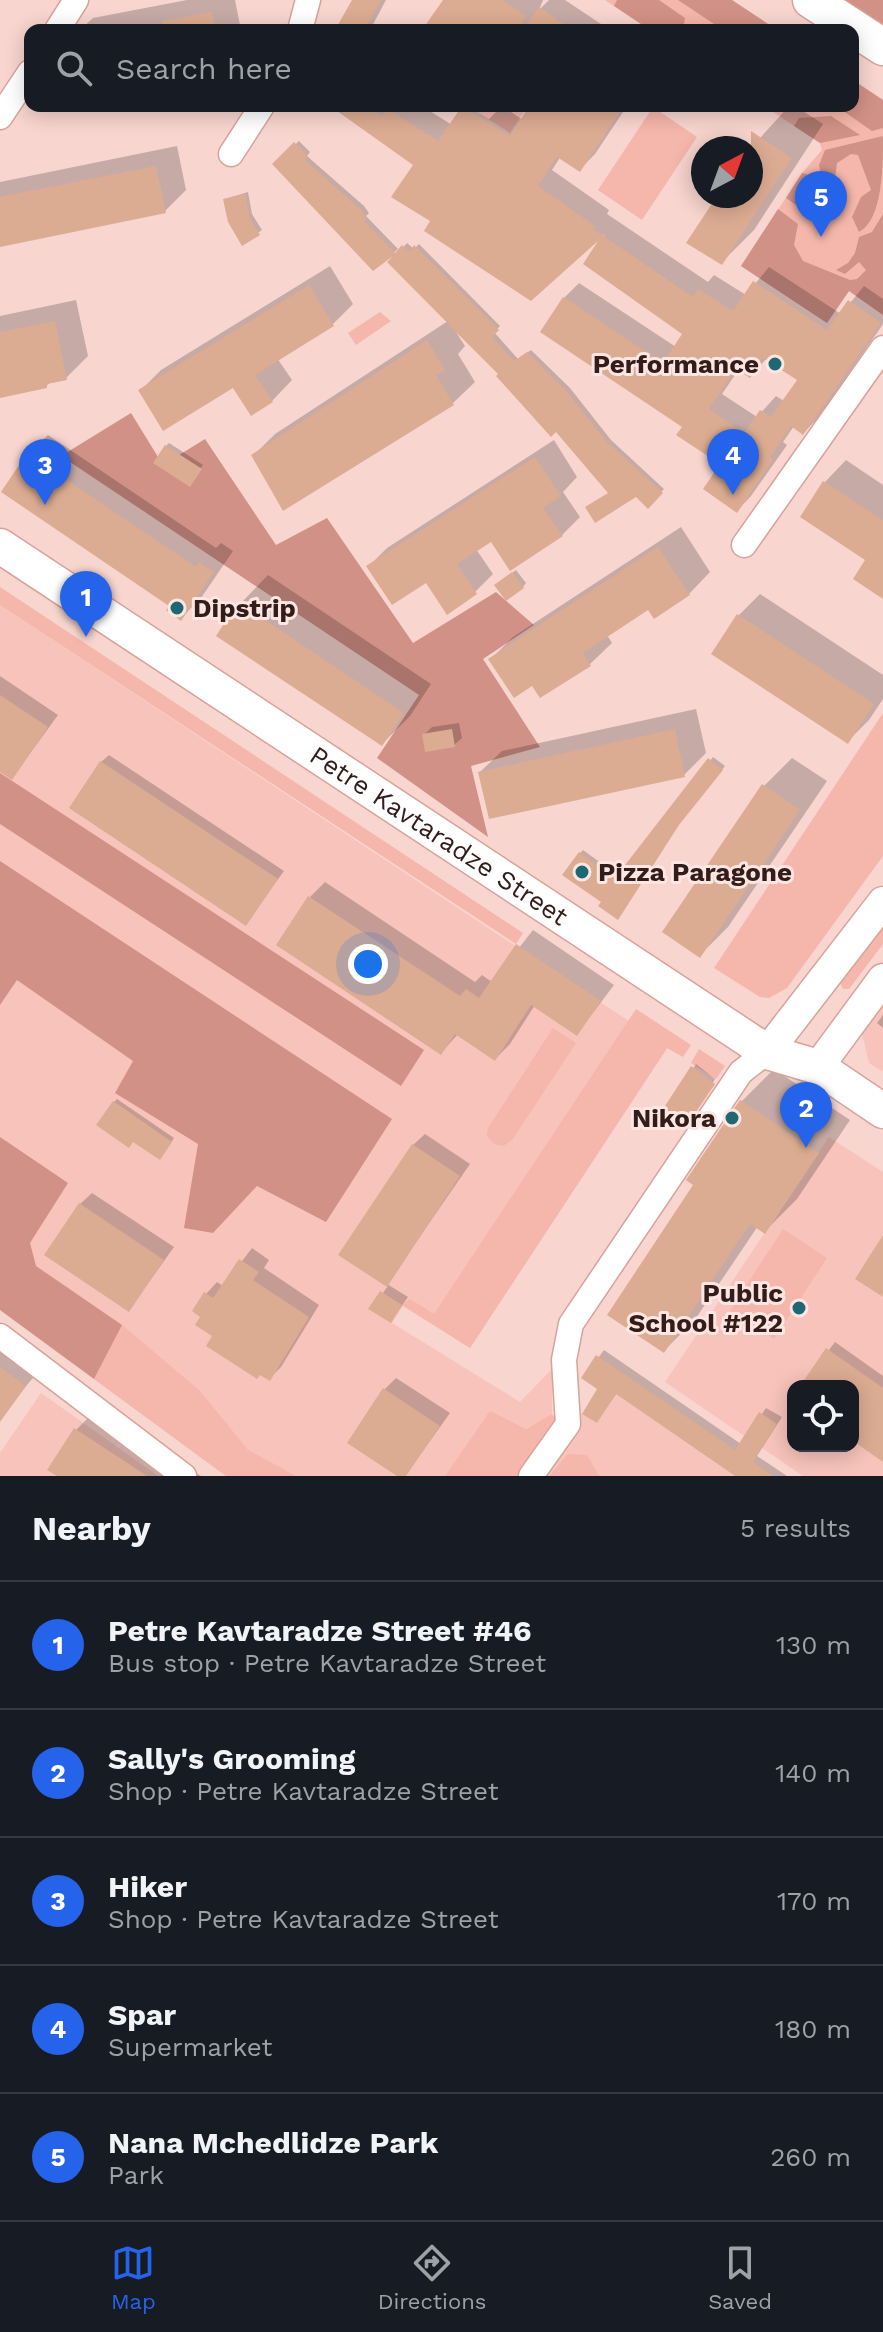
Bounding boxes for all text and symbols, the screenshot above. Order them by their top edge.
search box [24,24,859,112]
icon: search [52,46,96,90]
text: Search here [116,51,292,86]
north arrow [691,136,763,208]
pin: 5 [795,171,847,237]
place label: Performance [593,349,759,379]
marker: Performance [766,355,784,373]
pin: 4 [707,429,759,495]
pin: 3 [19,439,71,505]
pin: 1 [60,571,112,637]
place label: Dipstrip [193,593,296,623]
marker: Dipstrip [168,599,186,617]
street label: Petre Kavtaradze Street [305,740,574,932]
place label: Pizza Paragone [598,857,792,887]
marker: Pizza Paragone [573,863,591,881]
your location [348,944,388,984]
pin: 2 [780,1082,832,1148]
place label: Nikora [632,1103,716,1133]
marker: Nikora [723,1109,741,1127]
place label: Public School #122 [629,1278,783,1338]
marker: Public School #122 [790,1299,808,1317]
map controls [787,1380,859,1452]
button: locate [787,1380,859,1452]
text: Nearby [32,1508,151,1548]
text: 5 results [740,1513,851,1543]
text: Petre Kavtaradze Street #46 [108,1613,532,1648]
text: 1 [52,1630,64,1660]
text: 130 m [776,1630,851,1660]
text: Bus stop · Petre Kavtaradze Street [108,1648,546,1678]
text: Sally's Grooming [108,1741,355,1776]
text: 2 [50,1758,66,1788]
text: 140 m [775,1758,851,1788]
text: Shop · Petre Kavtaradze Street [108,1776,499,1806]
text: Hiker [108,1869,187,1904]
text: 3 [50,1886,66,1916]
text: 170 m [777,1886,851,1916]
text: Shop · Petre Kavtaradze Street [108,1904,499,1934]
text: Spar [108,1997,176,2032]
text: 4 [50,2014,66,2044]
text: 180 m [775,2014,851,2044]
text: Supermarket [108,2032,272,2062]
text: Nana Mchedlidze Park [108,2125,438,2160]
text: 5 [50,2142,66,2172]
text: 260 m [770,2142,851,2172]
text: Park [108,2160,164,2190]
tab: Map [111,2241,156,2314]
tab: Directions [378,2241,486,2314]
tab: Saved [708,2241,772,2314]

